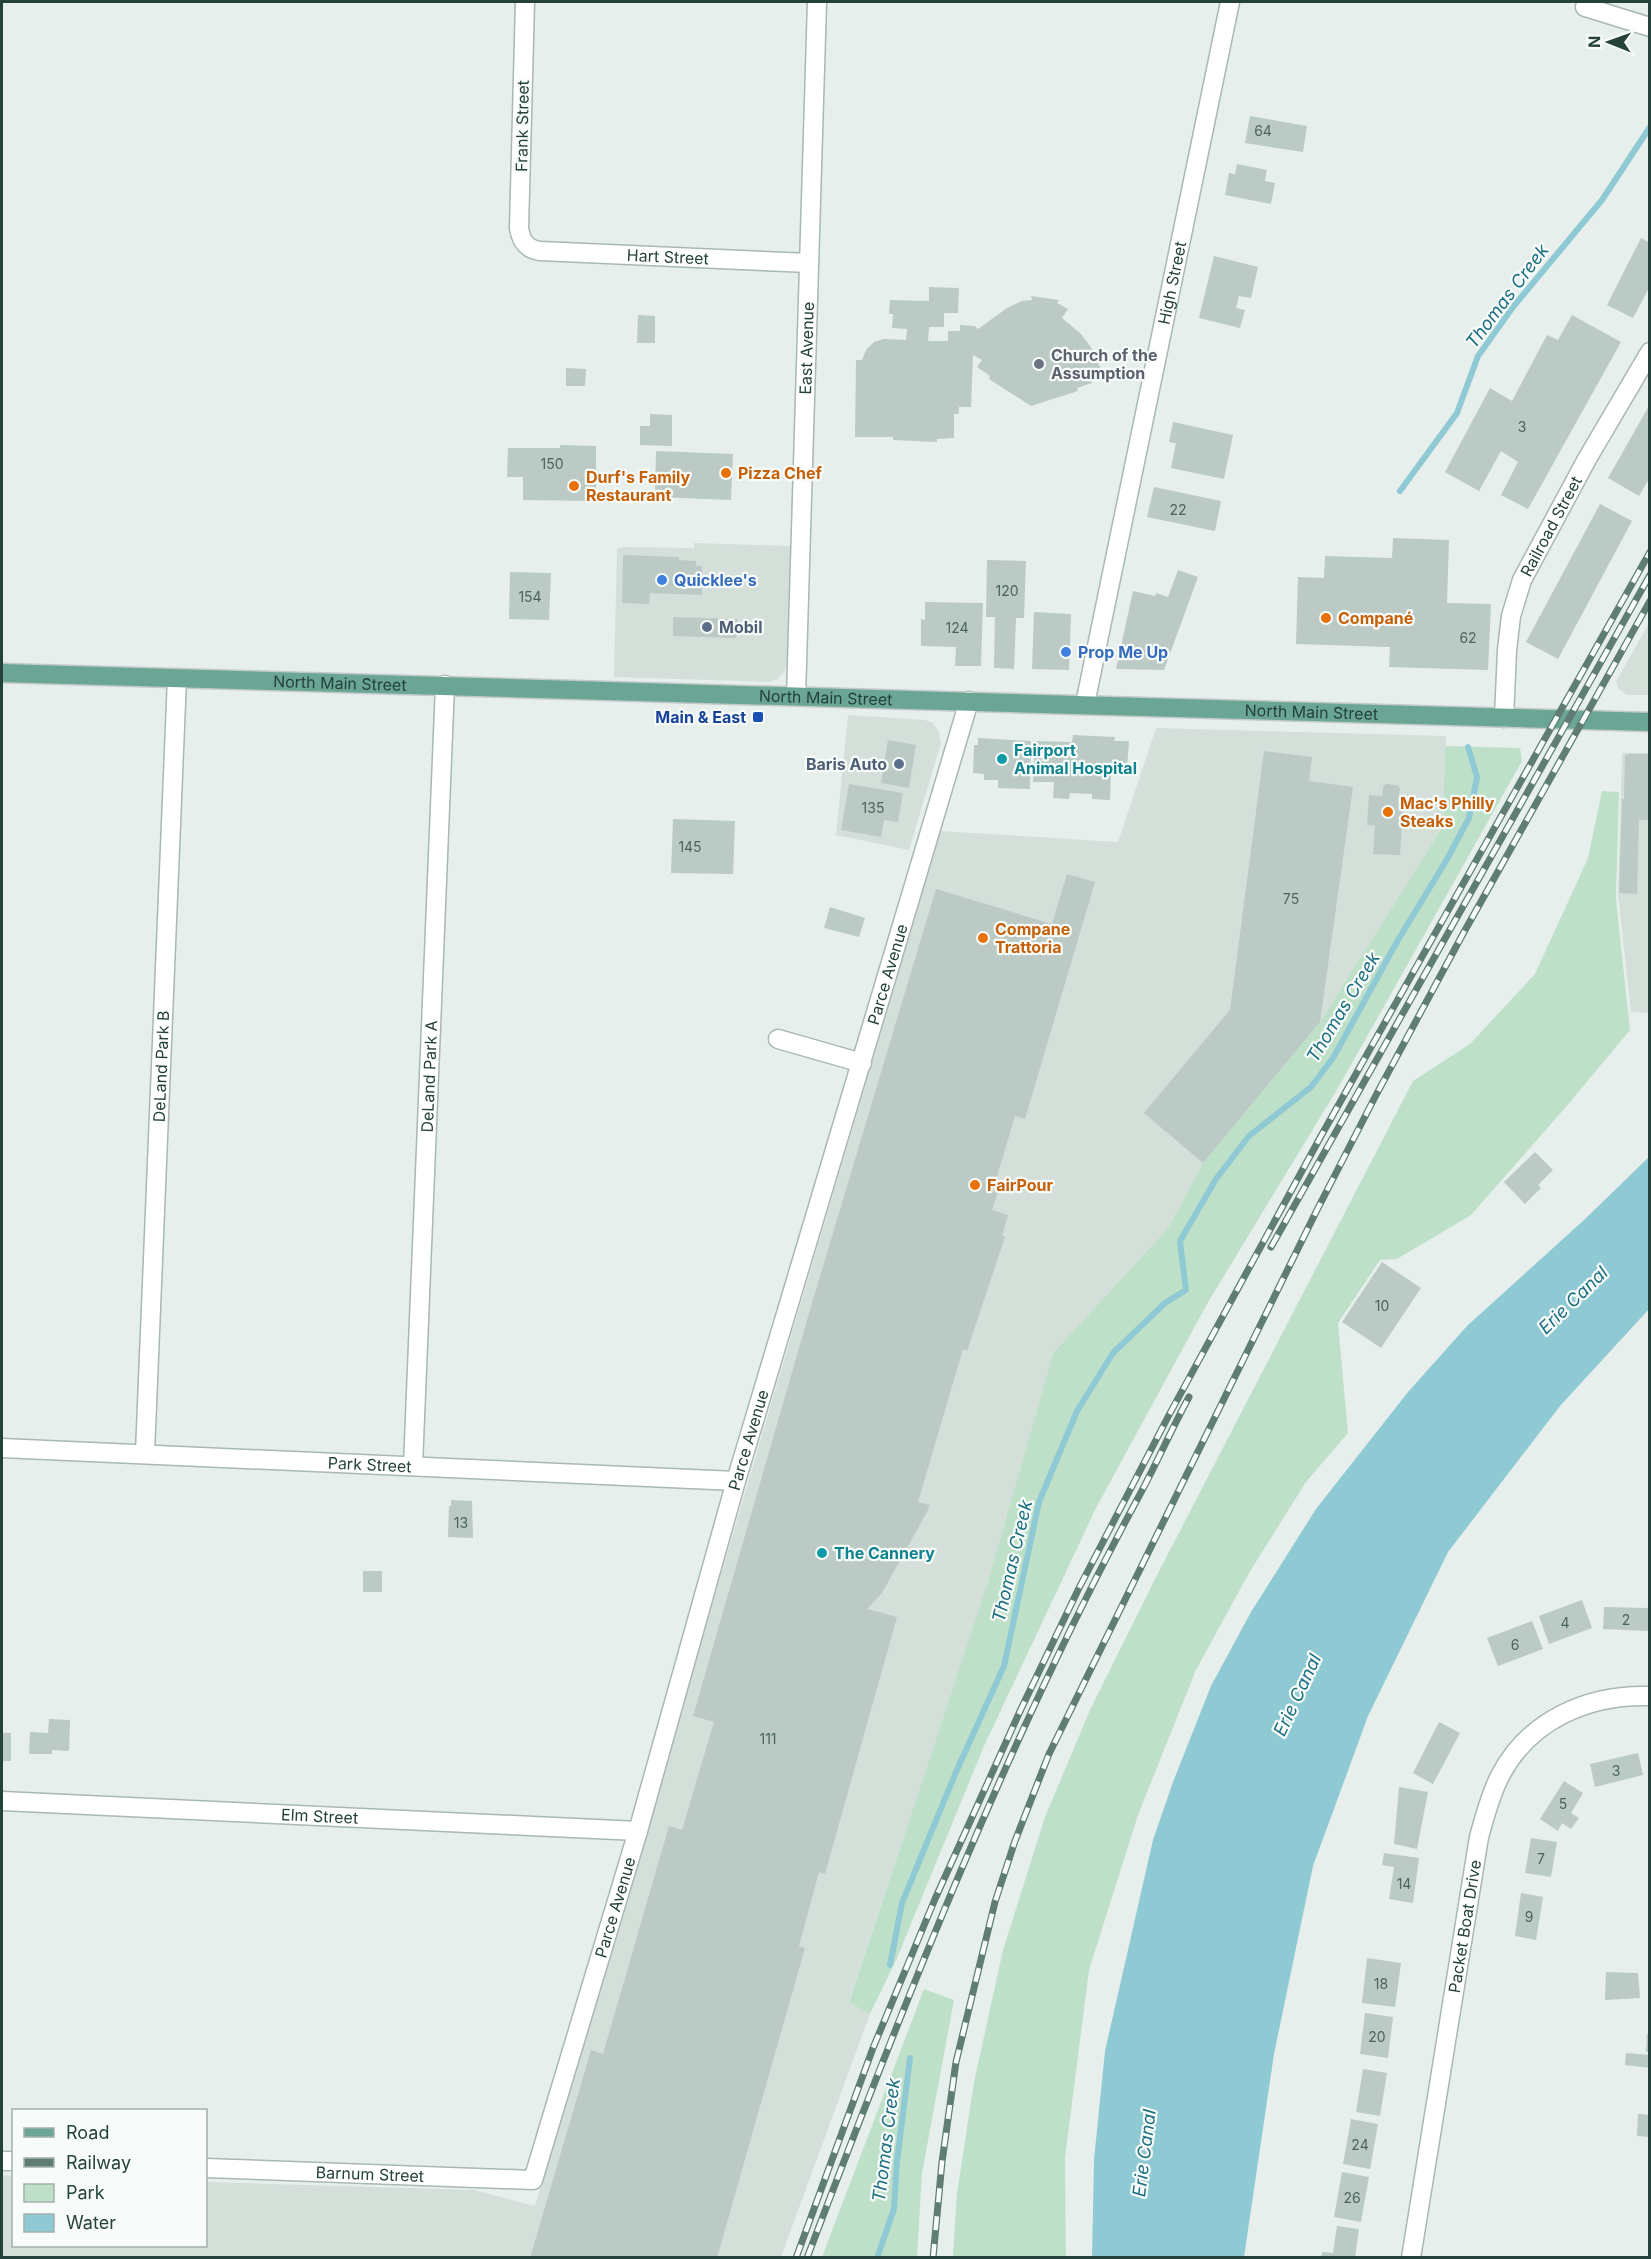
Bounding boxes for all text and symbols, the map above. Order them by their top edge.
north arrow [1579,12,1639,72]
text: N [1584,35,1604,48]
street label: Frank Street [511,80,533,172]
house number: 64 [1254,122,1272,139]
street label: High Street [1154,239,1190,326]
water label: Thomas Creek [1461,239,1554,352]
street label: Hart Street [626,245,709,269]
street label: East Avenue [795,301,818,395]
place label: Church of the Assumption [1051,345,1157,383]
marker: Church of the Assumption [1032,357,1046,371]
house number: 3 [1518,418,1526,435]
house number: 150 [540,455,564,472]
place label: Pizza Chef [738,463,822,483]
marker: Pizza Chef [719,466,733,480]
place label: Durf's Family Restaurant [586,467,691,505]
street label: Railroad Street [1516,473,1586,580]
marker: Durf's Family Restaurant [567,479,581,493]
house number: 22 [1169,501,1187,518]
place label: Quicklee's [674,570,757,590]
marker: Quicklee's [655,573,669,587]
house number: 120 [995,582,1019,599]
house number: 154 [518,588,542,605]
place label: Compané [1338,608,1413,628]
marker: Compané [1319,611,1333,625]
place label: Mobil [719,617,762,637]
house number: 124 [945,619,969,636]
marker: Mobil [700,620,714,634]
house number: 62 [1459,629,1477,646]
place label: Prop Me Up [1078,642,1168,662]
marker: Prop Me Up [1059,645,1073,659]
street label: North Main Street [273,671,407,695]
street label: North Main Street [759,686,893,709]
street label: North Main Street [1244,700,1378,724]
place label: Main & East [655,707,746,727]
marker: Main & East [751,710,765,724]
place label: Fairport Animal Hospital [1014,740,1137,778]
marker: Fairport Animal Hospital [995,752,1009,766]
place label: Baris Auto [806,754,887,774]
marker: Baris Auto [892,757,906,771]
place label: Mac's Philly Steaks [1400,793,1495,831]
house number: 135 [862,799,884,816]
marker: Mac's Philly Steaks [1381,805,1395,819]
house number: 145 [678,838,702,855]
house number: 75 [1283,890,1299,907]
place label: Compane Trattoria [995,919,1070,957]
street label: Parce Avenue [863,921,912,1027]
marker: Compane Trattoria [976,931,990,945]
water label: Thomas Creek [1302,947,1385,1066]
street label: DeLand Park B [149,1010,173,1123]
street label: DeLand Park A [417,1020,441,1133]
place label: FairPour [987,1175,1054,1195]
marker: FairPour [968,1178,982,1192]
water label: Erie Canal [1534,1261,1612,1338]
house number: 10 [1375,1297,1389,1314]
street label: Parce Avenue [724,1387,773,1493]
street label: Park Street [327,1453,412,1476]
water label: Thomas Creek [988,1497,1037,1624]
house number: 13 [454,1514,468,1531]
place label: The Cannery [834,1543,935,1563]
marker: The Cannery [815,1546,829,1560]
house number: 2 [1622,1611,1630,1628]
house number: 4 [1560,1614,1570,1631]
house number: 6 [1511,1636,1519,1653]
water label: Erie Canal [1269,1650,1325,1739]
house number: 111 [759,1730,777,1747]
house number: 3 [1612,1762,1620,1779]
house number: 5 [1559,1795,1567,1812]
street label: Elm Street [281,1804,359,1828]
house number: 7 [1537,1850,1545,1867]
street label: Parce Avenue [590,1855,640,1960]
street label: Packet Boat Drive [1444,1858,1485,1994]
house number: 14 [1397,1875,1411,1892]
house number: 9 [1525,1908,1533,1925]
house number: 18 [1374,1975,1388,1992]
house number: 20 [1368,2028,1386,2045]
water label: Thomas Creek [868,2076,904,2203]
water label: Erie Canal [1128,2107,1160,2198]
legend [12,2109,207,2247]
text: Road [66,2122,109,2143]
house number: 24 [1351,2136,1369,2153]
text: Railway [66,2152,131,2173]
street label: Barnum Street [315,2162,424,2186]
text: Park [66,2182,105,2203]
house number: 26 [1343,2189,1361,2206]
text: Water [66,2212,116,2233]

